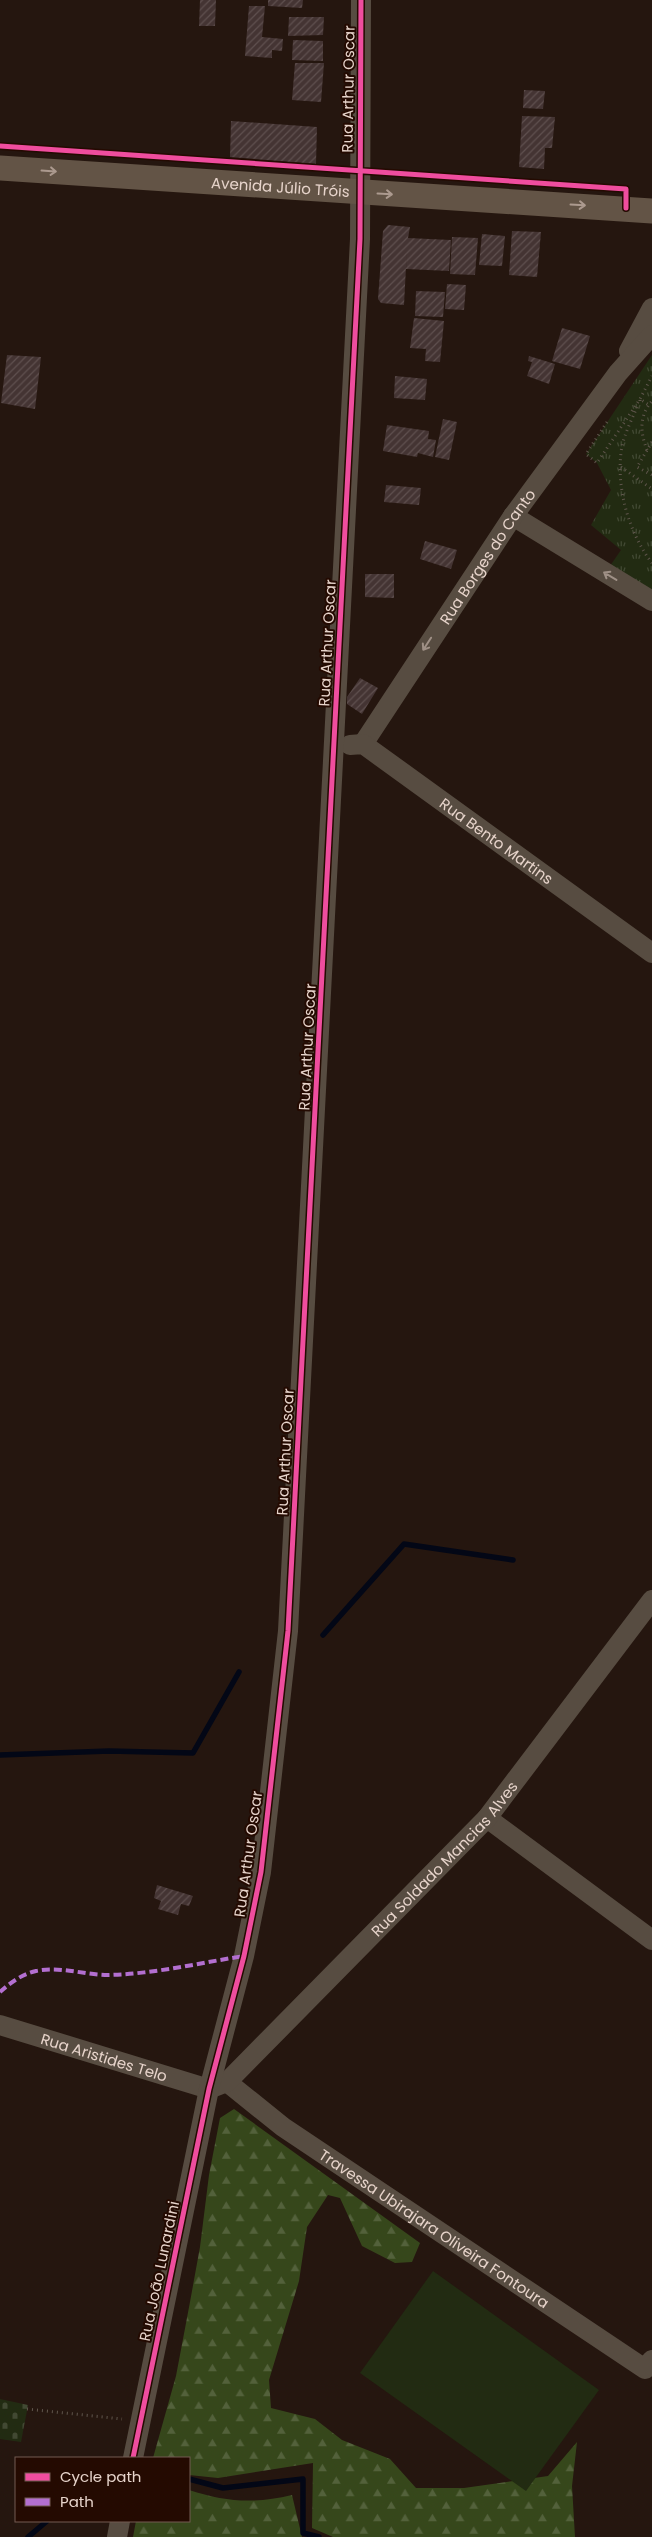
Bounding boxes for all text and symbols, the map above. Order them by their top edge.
street label: Rua Arthur Oscar [336,25,360,153]
one-way arrow [40,167,56,176]
street label: Avenida Júlio Tróis [210,171,351,202]
one-way arrow [377,189,393,198]
one-way arrow [570,201,586,210]
street label: Rua Borges do Canto [434,484,540,628]
one-way arrow [604,571,618,581]
street label: Rua Arthur Oscar [313,578,341,707]
one-way arrow [422,637,432,651]
street label: Rua Bento Martins [436,792,558,889]
street label: Rua Arthur Oscar [293,982,321,1111]
street label: Rua Arthur Oscar [271,1387,299,1516]
street label: Rua Soldado Mancias Alves [366,1776,522,1941]
street label: Rua Arthur Oscar [229,1789,267,1918]
street label: Rua Aristides Telo [38,2028,170,2086]
street label: Travessa Ubirajara Oliveira Fontoura [315,2144,554,2313]
street label: Rua João Lunardini [134,2199,184,2343]
legend [15,2457,190,2522]
text: Cycle path [60,2466,141,2487]
text: Path [60,2491,94,2512]

